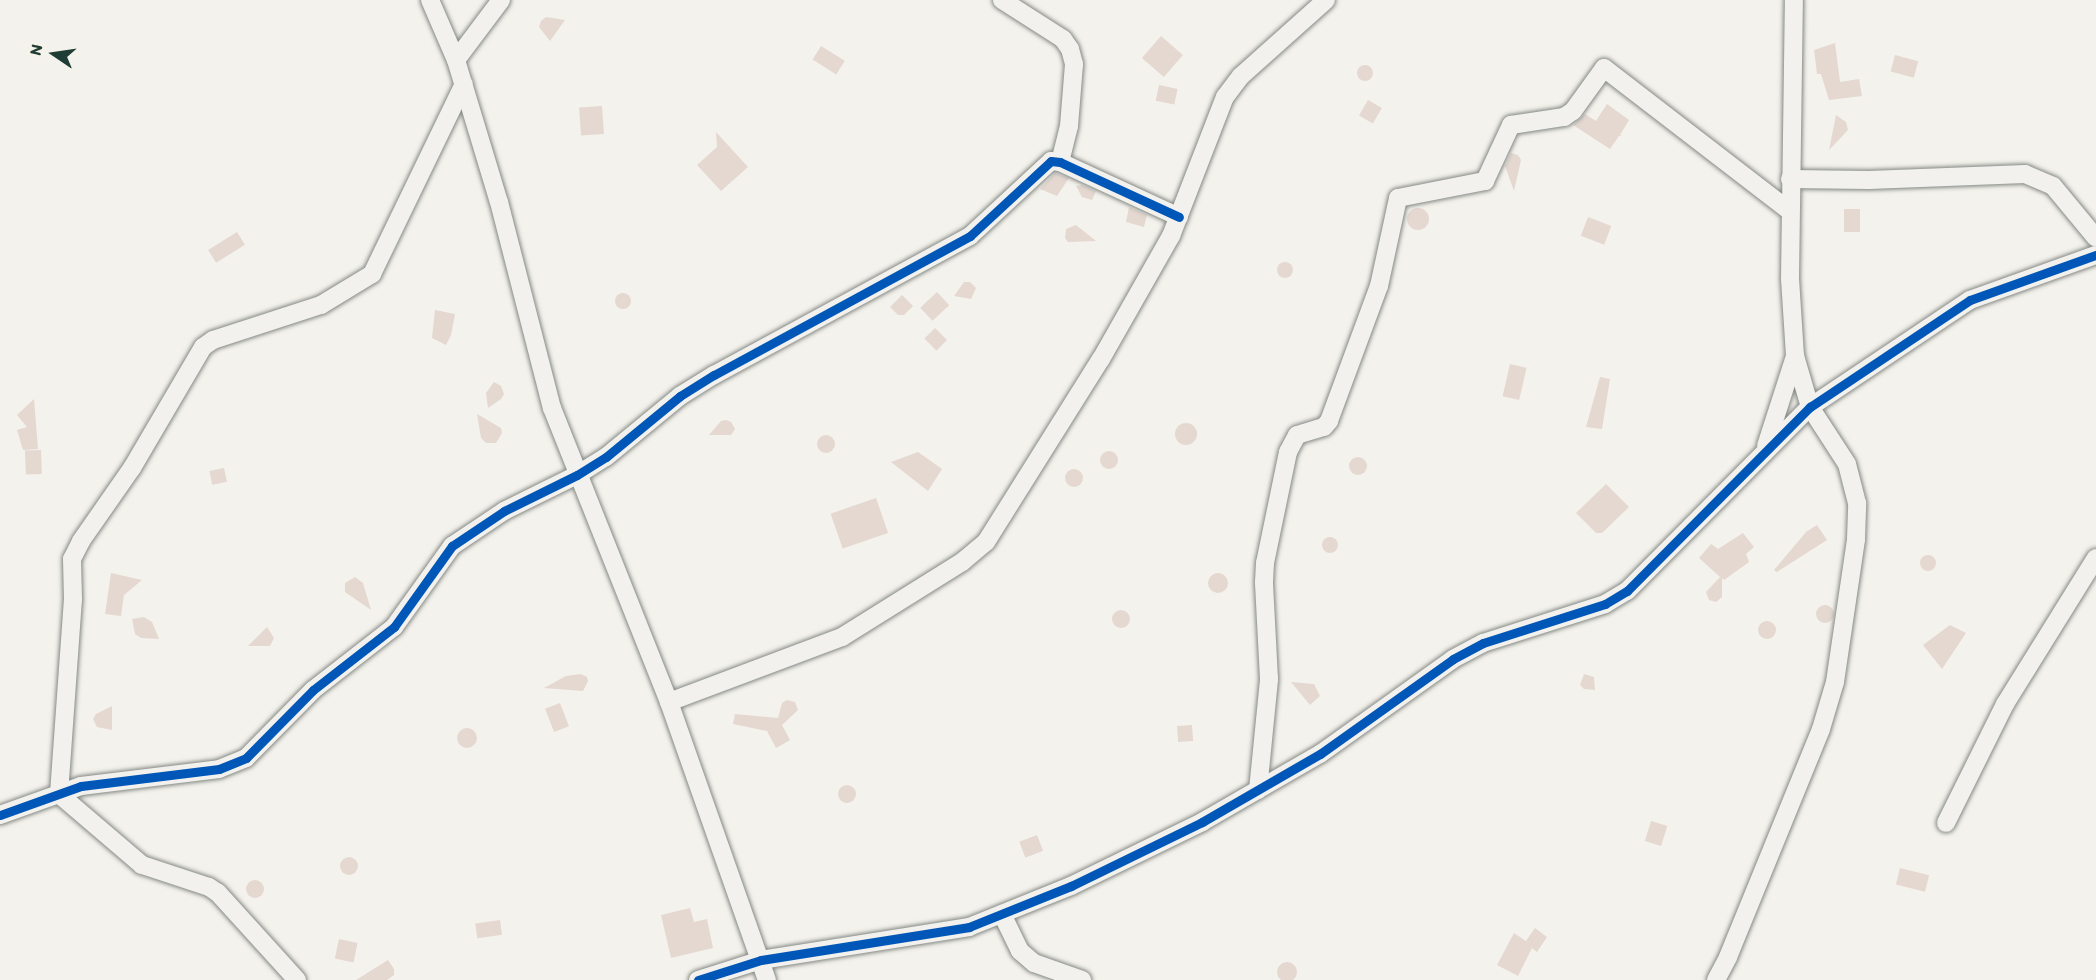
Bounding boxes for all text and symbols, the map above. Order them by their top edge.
north arrow [24,24,84,84]
text: N [26,42,46,57]

